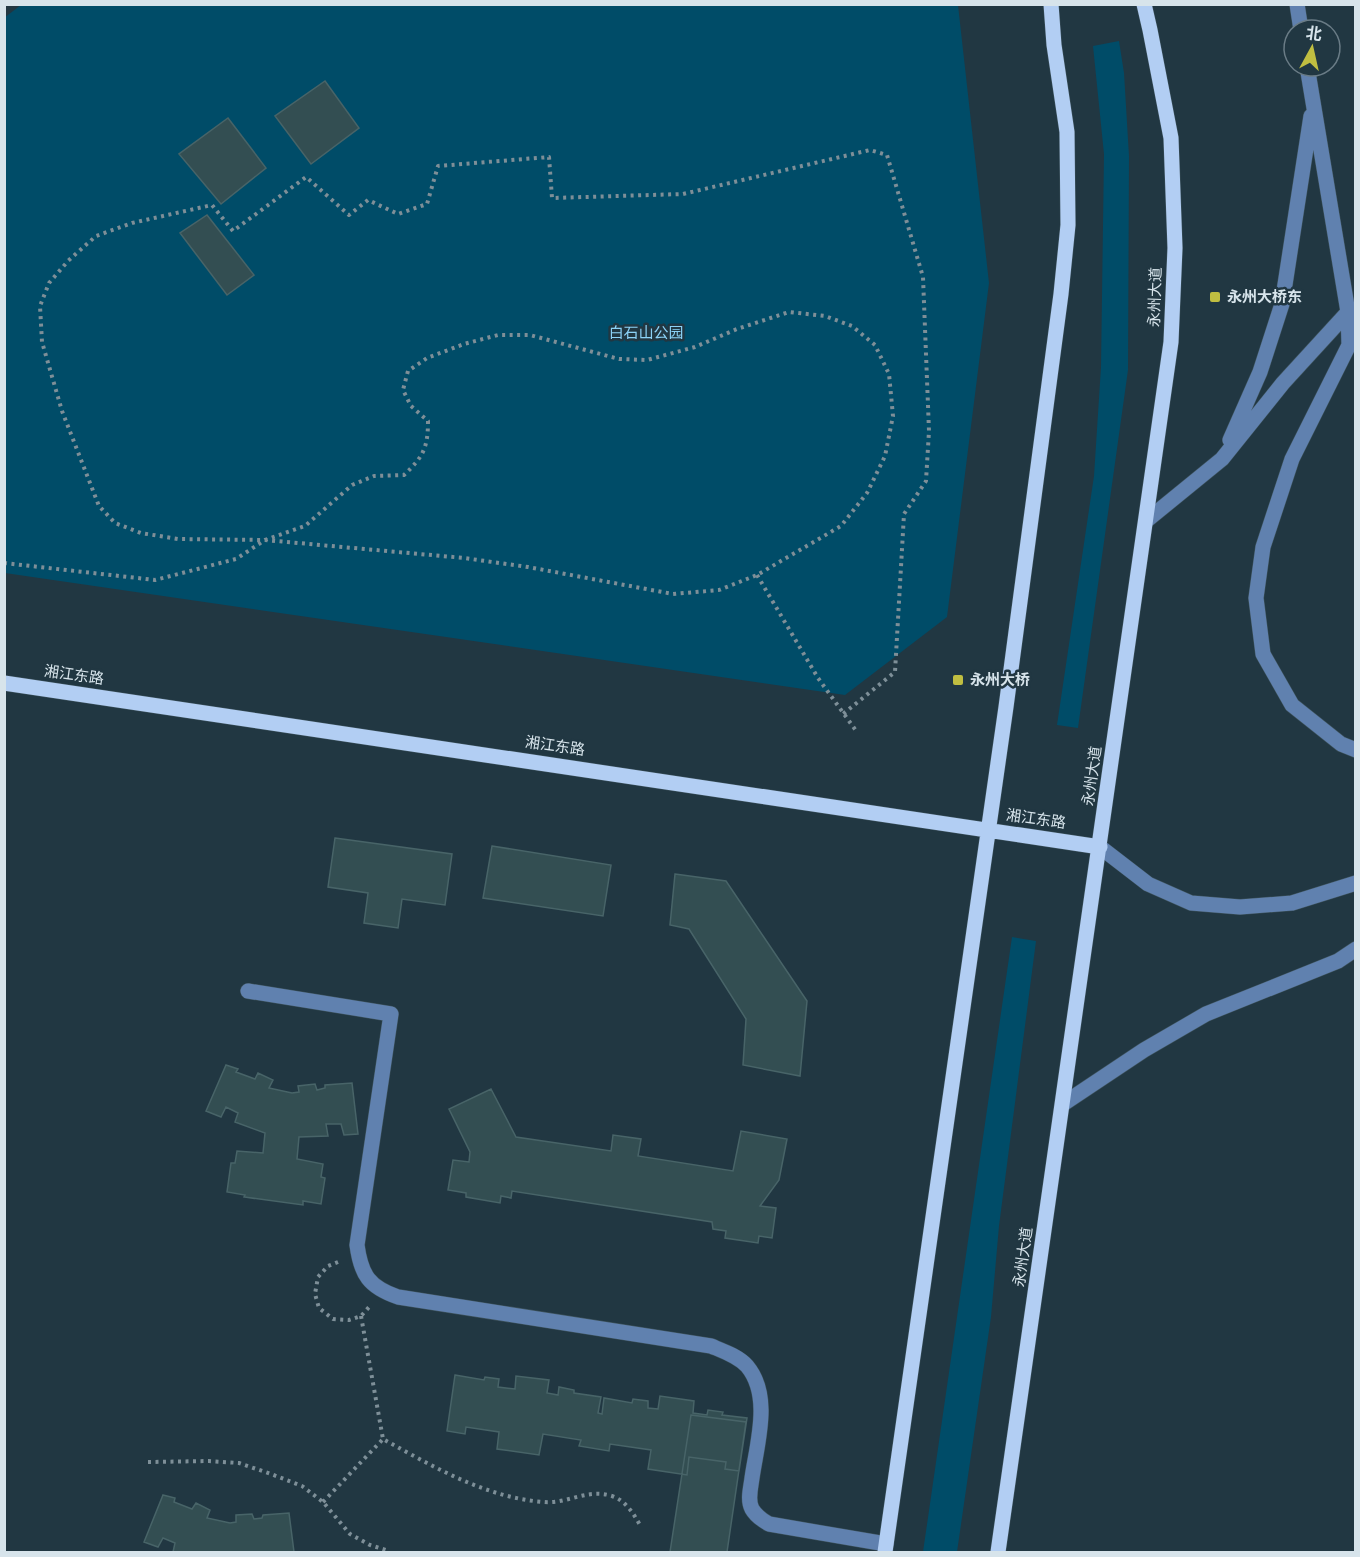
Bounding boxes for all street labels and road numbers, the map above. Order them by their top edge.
street label: 永州大道 [1145,267,1167,327]
street label: 湘江东路 [43,663,105,690]
street label: 湘江东路 [524,734,586,761]
street label: 永州大道 [1079,745,1107,807]
street label: 湘江东路 [1005,807,1067,834]
street label: 永州大道 [1010,1226,1038,1288]

